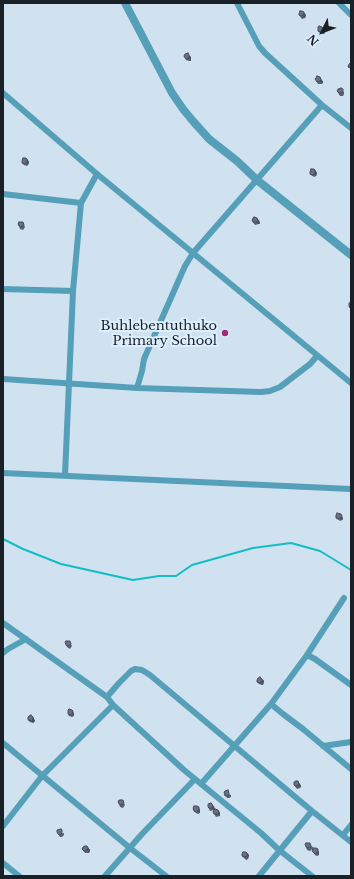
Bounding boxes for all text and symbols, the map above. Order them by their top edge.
north arrow [302,12,342,52]
text: N [304,32,322,49]
place label: Buhlebentuthuko Primary School [101,318,217,349]
marker: Buhlebentuthuko Primary School [220,328,230,338]

